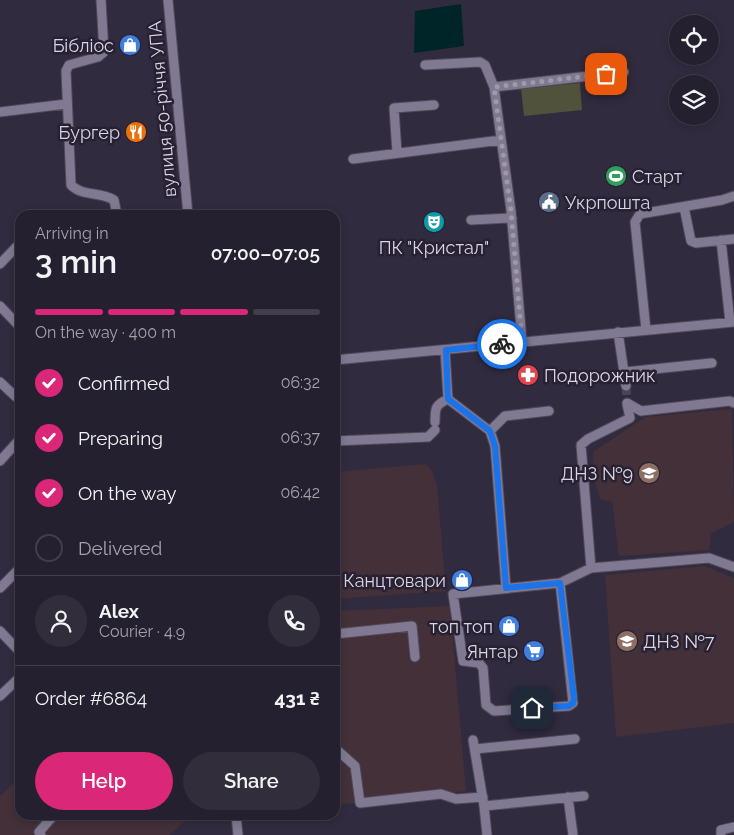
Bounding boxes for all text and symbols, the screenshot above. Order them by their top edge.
map controls [669,15,719,125]
button: locate [669,15,719,65]
street label: вулиця 50-річчя УПА [144,20,180,198]
shop icon: Бібліос [118,33,142,57]
place label: Бібліос [53,35,114,56]
pin [585,53,627,95]
icon: bag [592,60,620,88]
button: layers [669,75,719,125]
restaurant icon: Бургер [124,120,148,144]
place label: Бургер [58,122,120,143]
sports icon: Старт [604,164,628,188]
place label: Старт [632,166,683,187]
public building icon: Укрпошта [537,190,561,214]
place label: Укрпошта [565,192,650,213]
theatre icon: ПК "Кристал" [422,210,446,234]
text: Arriving in [35,224,109,243]
place label: ПК "Кристал" [379,237,489,258]
text: 07:00–07:05 [211,242,320,264]
text: 3 min [35,243,117,280]
courier [477,319,527,369]
text: On the way · 400 m [35,323,176,342]
icon: bike [488,330,516,358]
pharmacy icon: Подорожник [516,363,540,387]
place label: Подорожник [544,365,655,386]
icon: check [35,369,63,397]
text: Confirmed [78,372,170,394]
text: 06:32 [281,373,320,392]
icon: check [35,424,63,452]
text: Preparing [78,427,163,449]
text: 06:37 [281,428,320,447]
school or university icon: ДНЗ №9 [637,461,661,485]
place label: ДНЗ №9 [561,463,633,484]
icon: check [35,479,63,507]
text: On the way [78,482,177,504]
text: 06:42 [280,483,320,502]
text: Delivered [78,537,162,559]
shop icon: Канцтовари [450,568,474,592]
place label: Канцтовари [343,570,446,591]
button: person [35,595,87,647]
button: phone [268,595,320,647]
text: Alex [99,600,139,622]
shop icon: топ топ [497,614,521,638]
place label: топ топ [429,616,493,637]
text: Courier · 4.9 [99,622,185,641]
school or university icon: ДНЗ №7 [615,629,639,653]
place label: ДНЗ №7 [643,631,715,652]
supermarket icon: Янтар [522,639,546,663]
place label: Янтар [467,641,518,662]
text: Order #6864 [35,687,147,709]
text: 431 ₴ [274,687,320,709]
pin [511,687,553,729]
icon: home [518,694,546,722]
button: Help [35,752,173,810]
button: Share [183,752,320,810]

